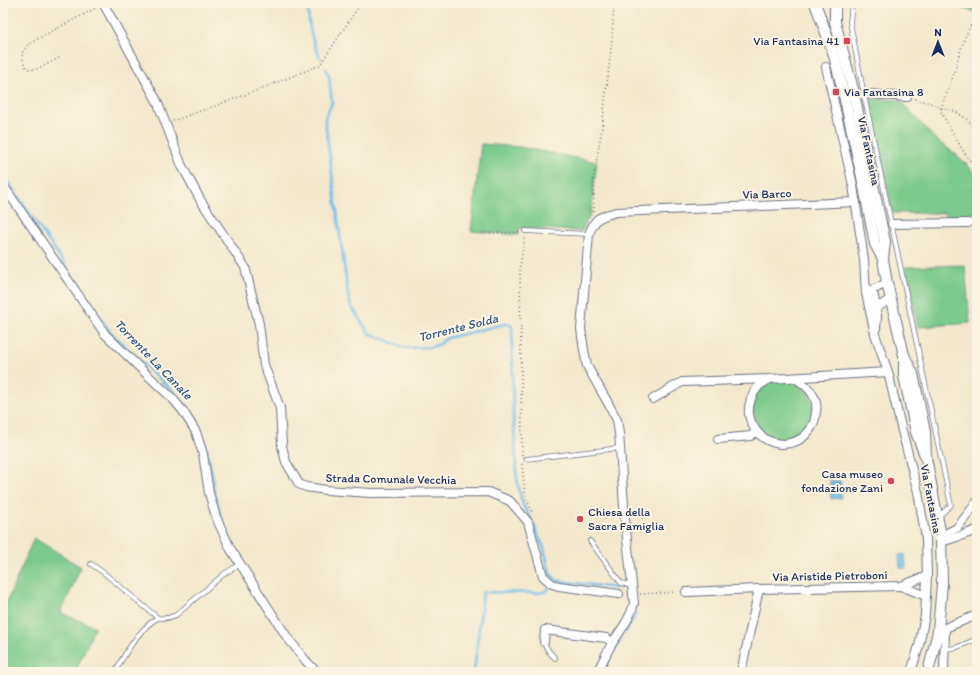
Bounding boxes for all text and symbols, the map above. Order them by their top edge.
north arrow [918,22,958,62]
text: N [934,26,942,39]
place label: Via Fantasina 41 [753,34,839,48]
marker: Via Fantasina 41 [842,36,852,46]
place label: Via Fantasina 8 [844,85,924,99]
marker: Via Fantasina 8 [831,87,841,97]
street label: Via Fantasina [855,115,883,188]
street label: Via Barco [742,186,792,202]
water label: Torrente Solda [417,310,500,345]
water label: Torrente La Canale [112,316,196,403]
street label: Via Fantasina [917,463,945,536]
place label: Casa museo fondazione Zani [801,467,883,495]
street label: Strada Comunale Vecchia [325,471,457,487]
marker: Casa museo fondazione Zani [886,476,896,486]
place label: Chiesa della Sacra Famiglia [588,505,665,533]
marker: Chiesa della Sacra Famiglia [575,514,585,524]
street label: Via Aristide Pietroboni [772,568,888,584]

